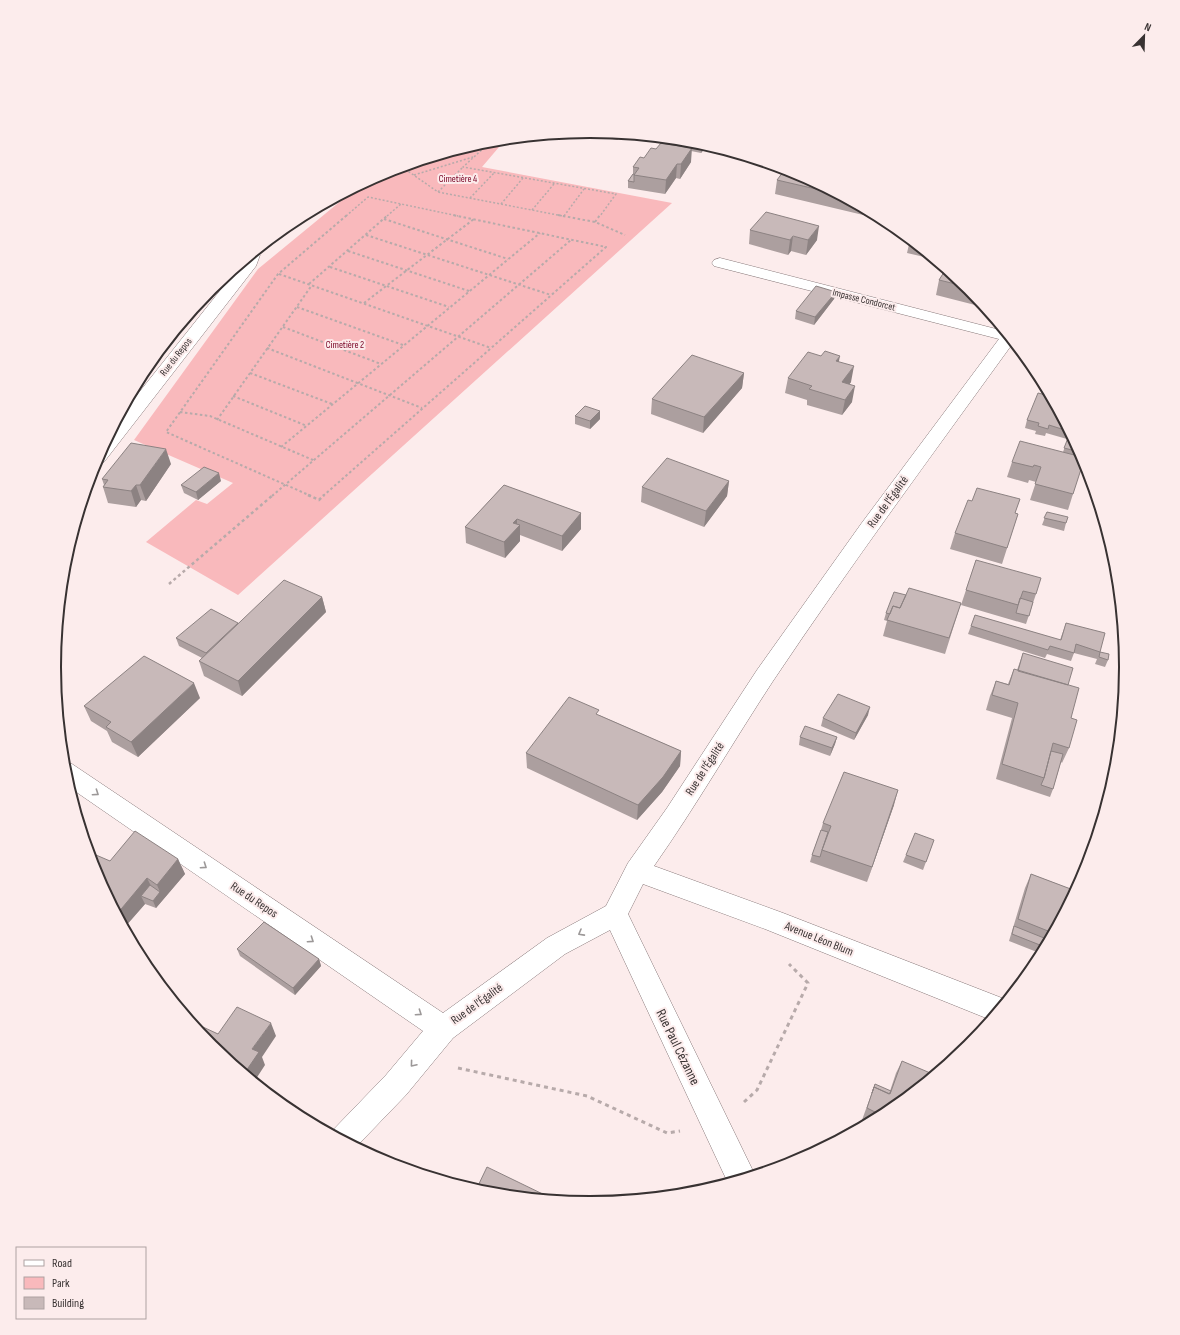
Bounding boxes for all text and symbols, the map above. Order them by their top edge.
north arrow [1124,16,1164,56]
text: N [1142,20,1153,34]
park label: Cimetière 4 [439,173,477,185]
street label: Impasse Condorcet [831,286,897,314]
street label: Rue du Repos [157,335,195,378]
park label: Cimetière 2 [326,339,364,351]
street label: Rue de l'Égalité [864,473,912,531]
street label: Rue de l'Égalité [682,739,728,798]
one-way arrow [92,788,99,795]
one-way arrow [200,861,207,869]
street label: Rue du Repos [228,879,280,921]
street label: Avenue Léon Blum [782,918,856,960]
one-way arrow [577,928,585,936]
one-way arrow [307,935,314,943]
street label: Rue de l'Égalité [448,980,506,1028]
street label: Rue Paul Cézanne [652,1006,704,1088]
one-way arrow [414,1008,421,1015]
one-way arrow [411,1059,418,1067]
legend [16,1247,146,1319]
text: Road [52,1256,72,1271]
text: Park [52,1276,70,1291]
text: Building [52,1296,84,1311]

